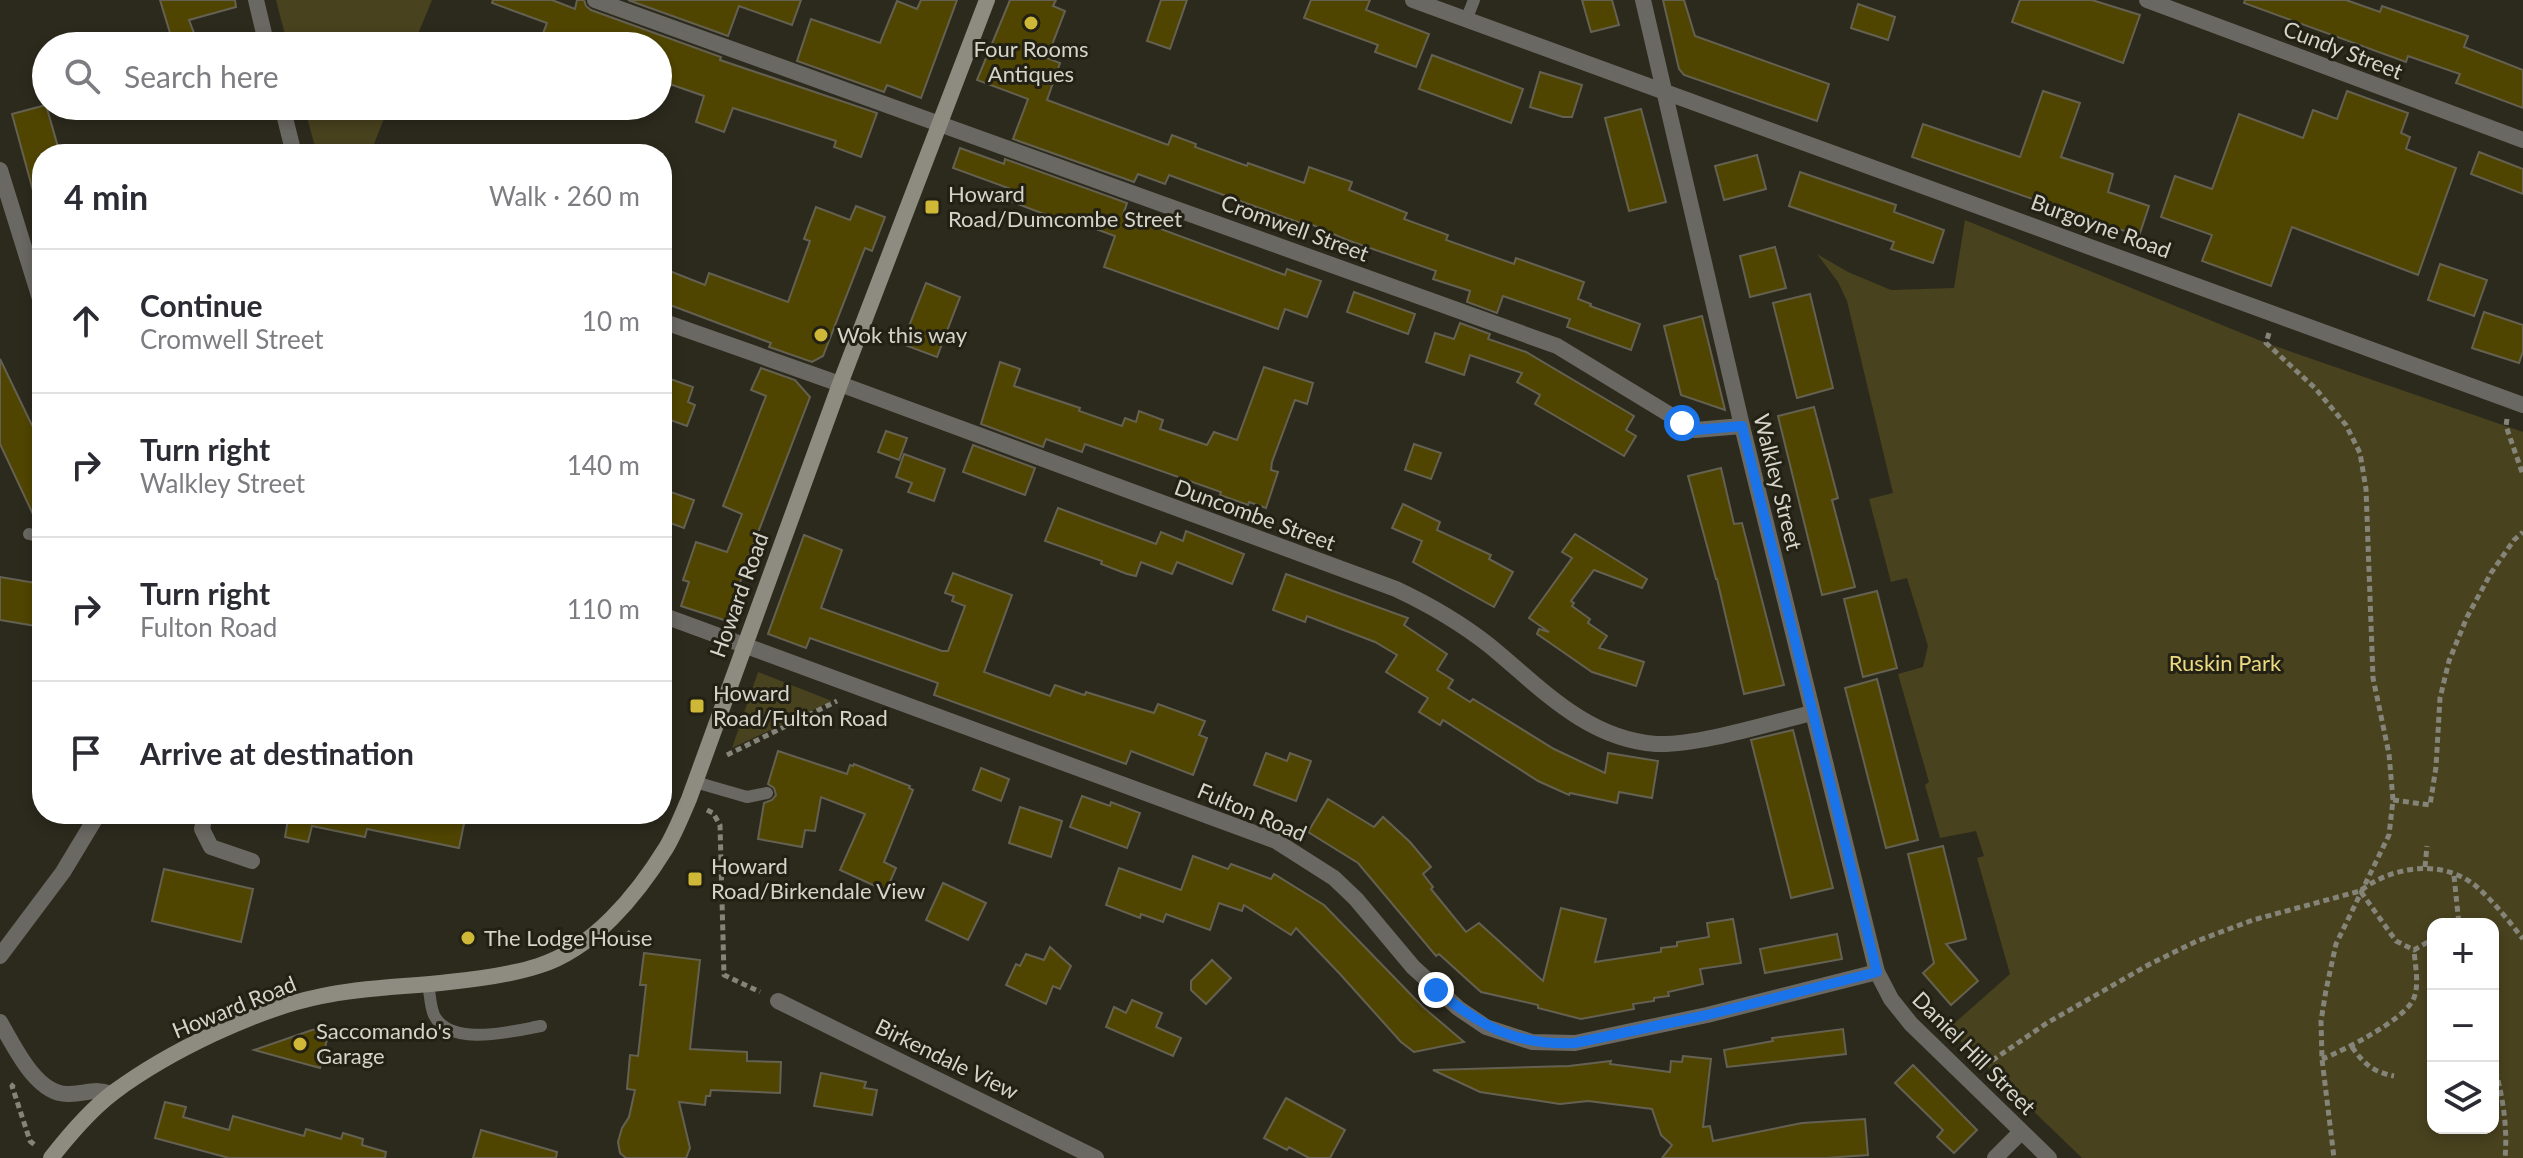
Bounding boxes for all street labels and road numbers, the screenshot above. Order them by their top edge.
street label: Cundy Street [2280,14,2407,85]
street label: Cromwell Street [1218,188,1373,267]
street label: Burgoyne Road [2027,188,2175,263]
street label: Walkley Street [1748,411,1809,553]
street label: Duncombe Street [1171,473,1340,556]
street label: Howard Road [703,529,774,661]
street label: Fulton Road [1193,776,1311,847]
street label: Howard Road [168,969,300,1044]
street label: Daniel Hill Street [1907,985,2042,1120]
street label: Birkendale View [871,1012,1023,1105]

